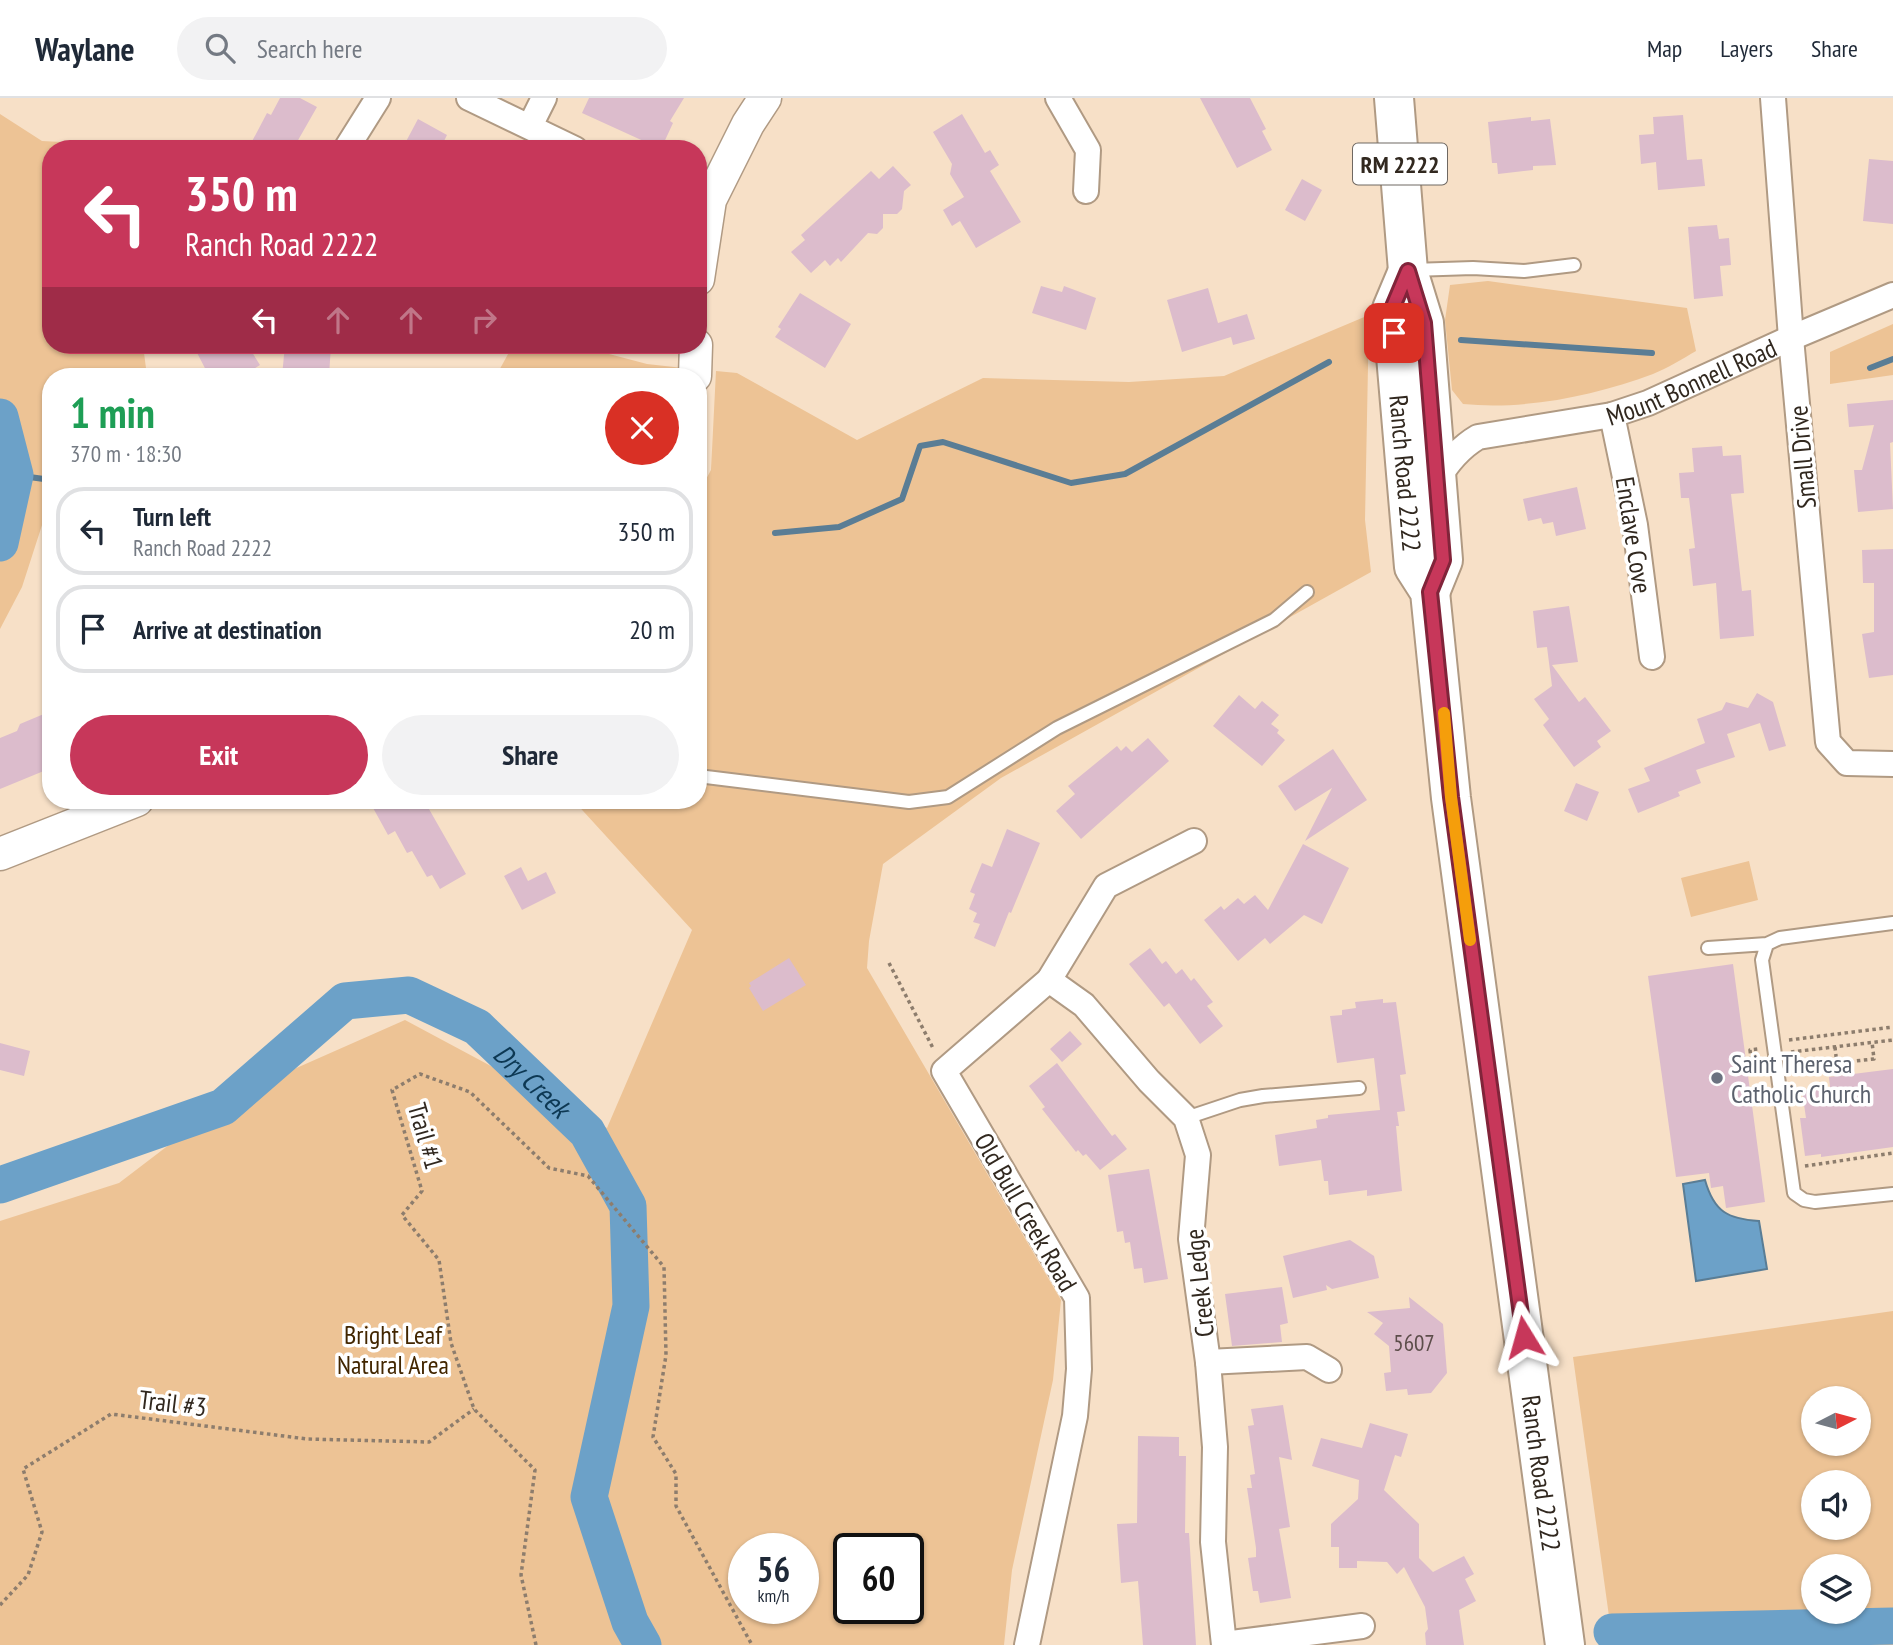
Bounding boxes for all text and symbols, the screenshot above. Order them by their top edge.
search box [177,17,667,80]
text: Waylane [35,27,135,70]
icon: search [201,29,239,67]
text: Search here [257,32,362,65]
text: Map [1647,33,1682,64]
text: Layers [1720,33,1773,64]
text: Share [1811,33,1858,64]
road number: RM 2222 [1353,144,1447,184]
text: 350 m [185,161,298,225]
icon: left [70,168,161,259]
text: Ranch Road 2222 [185,223,378,265]
icon: left [246,301,284,339]
icon: ahead [319,301,357,339]
icon: ahead [392,301,430,339]
icon: right [465,301,503,339]
pin [1364,303,1424,363]
icon: arrive [1375,314,1413,352]
street label: Mount Bonnell Road [1602,330,1781,432]
text: 1 min [70,385,155,440]
button: close [605,391,679,465]
street label: Ranch Road 2222 [1383,393,1429,553]
street label: Small Drive [1781,404,1823,510]
text: 370 m · 18:30 [70,439,182,468]
street label: Enclave Cove [1609,474,1659,596]
text: Turn left [133,500,211,533]
icon: left [74,512,112,550]
text: 350 m [617,515,675,548]
text: Ranch Road 2222 [133,533,272,562]
icon: arrive [74,610,112,648]
text: Arrive at destination [133,613,322,646]
text: 20 m [629,613,675,646]
button: Exit [70,715,368,795]
button: Share [382,715,679,795]
water label: Dry Creek [486,1035,581,1127]
place label: Saint Theresa Catholic Church [1731,1047,1871,1110]
marker: Saint Theresa Catholic Church [1709,1070,1725,1086]
street label: Trail #1 [401,1099,451,1173]
street label: Old Bull Creek Road [967,1127,1085,1297]
street label: Creek Ledge [1177,1227,1221,1339]
position arrow [1487,1300,1561,1374]
park label: Bright Leaf Natural Area [337,1318,449,1381]
house number: 5607 [1393,1328,1435,1357]
street label: Trail #3 [137,1383,209,1423]
north arrow [1801,1386,1871,1456]
map controls [1801,1386,1871,1624]
street label: Ranch Road 2222 [1515,1393,1569,1553]
button: sound [1801,1470,1871,1540]
speed limit sign: 60 [833,1533,924,1624]
text: 56 [757,1546,790,1592]
button: layers [1801,1554,1871,1624]
text: km/h [758,1584,789,1607]

